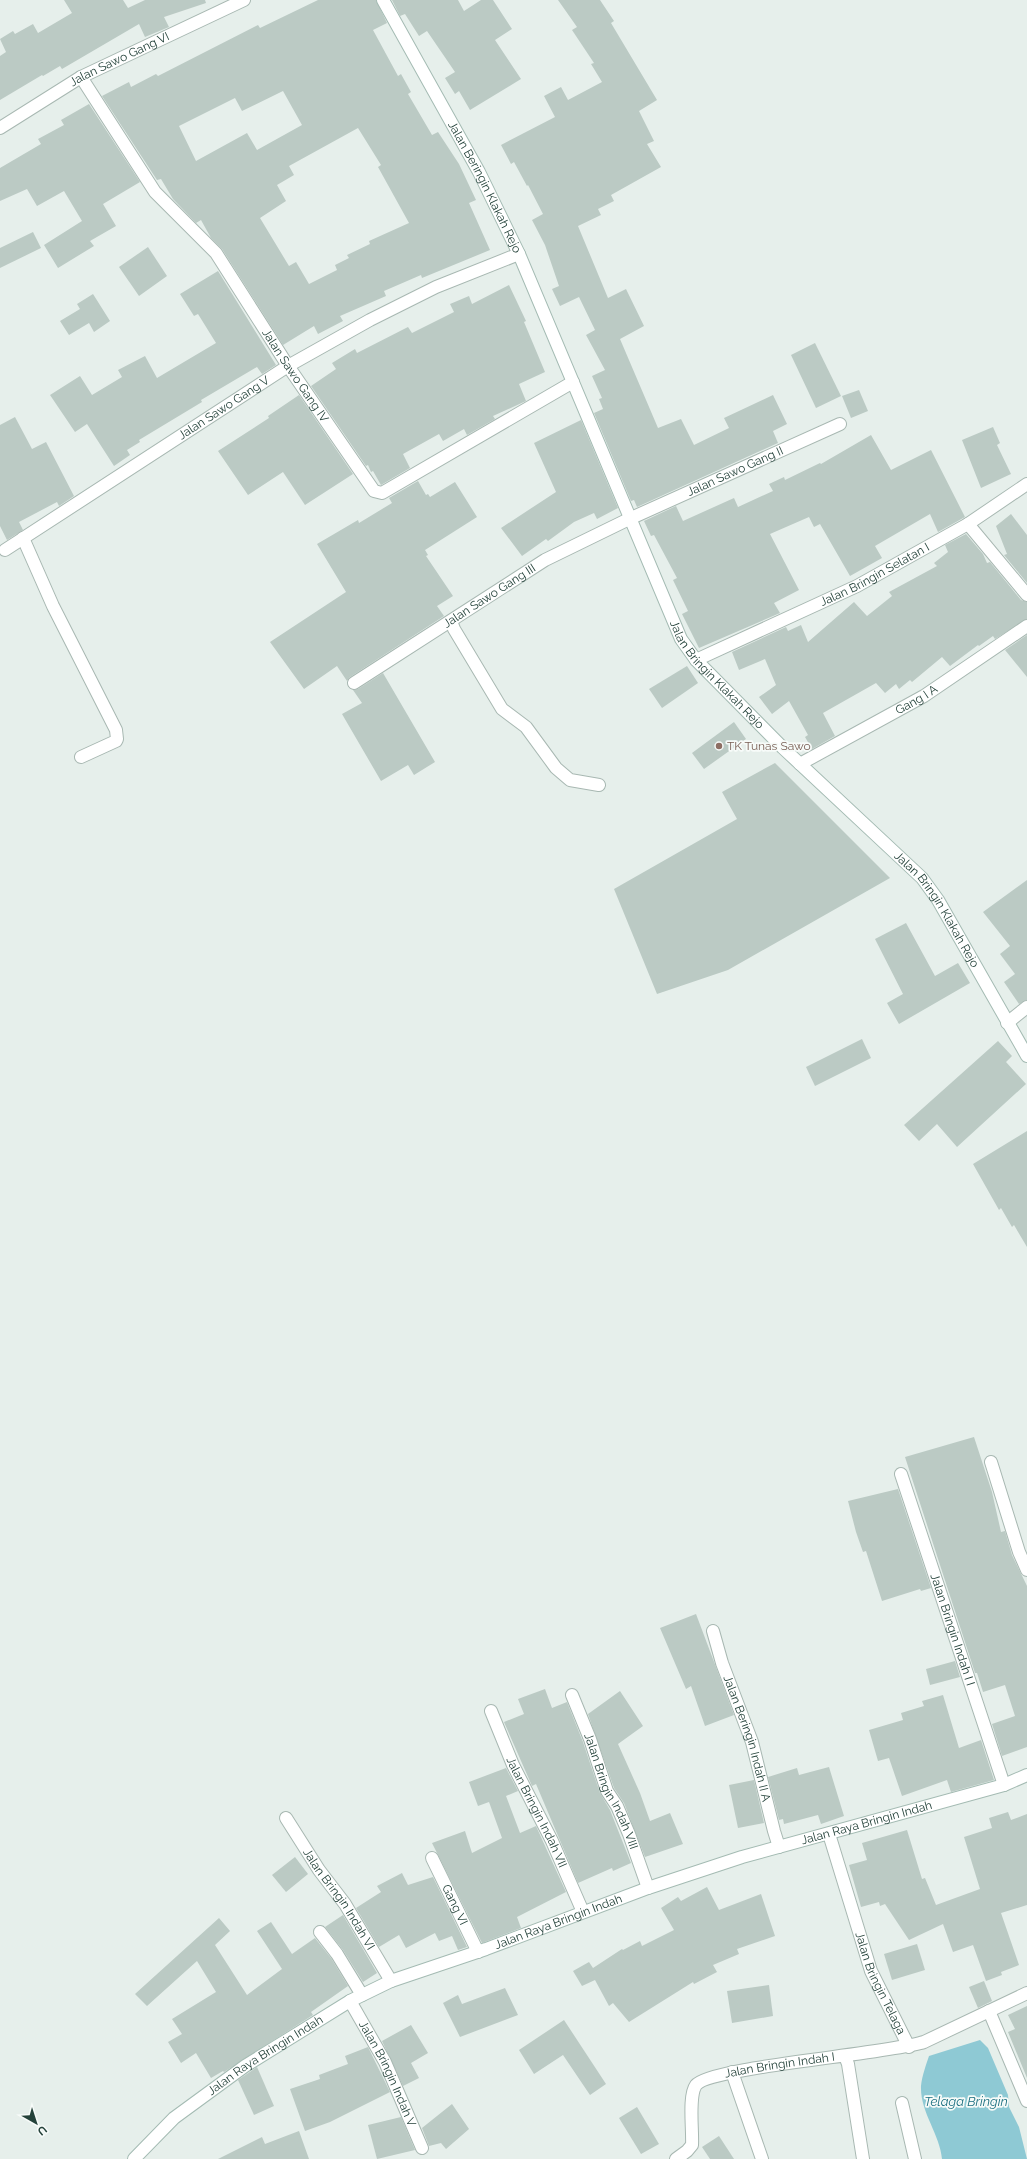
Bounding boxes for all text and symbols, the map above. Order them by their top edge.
street label: Jalan Sawo Gang VI [67,29,171,89]
street label: Jalan Beringin Klakah Rejo [445,119,524,255]
street label: Jalan Sawo Gang IV [259,326,332,425]
street label: Jalan Sawo Gang V [176,373,272,442]
street label: Jalan Sawo Gang II [685,443,785,499]
street label: Jalan Bringin Selatan I [818,540,932,609]
street label: Jalan Sawo Gang III [441,561,538,631]
street label: Jalan Bringin Klakah Rejo [667,618,767,732]
street label: Gang I A [893,682,940,717]
place label: TK Tunas Sawo [727,739,811,753]
marker: TK Tunas Sawo [714,741,724,751]
street label: Jalan Bringin Klakah Rejo [891,849,982,970]
street label: Jalan Bringin Indah I I [928,1572,978,1687]
street label: Jalan Beringin Indah II A [720,1673,773,1803]
street label: Jalan Bringin Indah VIII [581,1731,641,1851]
street label: Jalan Bringin Indah VII [503,1755,570,1870]
street label: Jalan Raya Bringin Indah [800,1798,934,1847]
street label: Jalan Bringin Indah VI [300,1846,378,1952]
street label: Gang VI [439,1882,471,1927]
street label: Jalan Raya Bringin Indah [493,1891,624,1952]
street label: Jalan Bringin Telaga [852,1930,909,2037]
street label: Jalan Raya Bringin Indah [205,2013,325,2098]
street label: Jalan Bringin Indah V [356,2018,419,2129]
street label: Jalan Bringin Indah I [723,2050,836,2081]
water label: Telaga Bringin [924,2094,1008,2109]
north arrow [16,2103,56,2143]
text: U [35,2123,49,2138]

